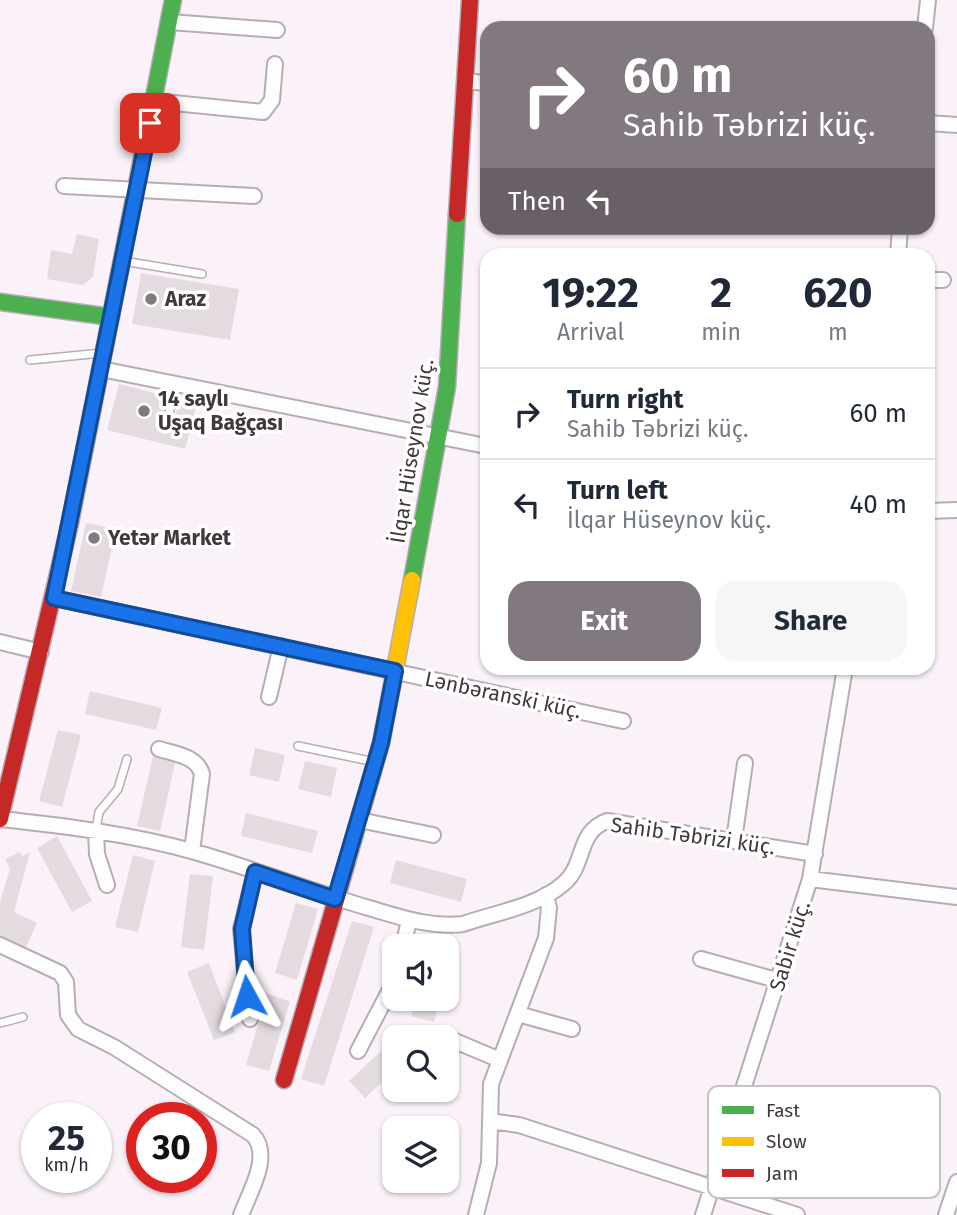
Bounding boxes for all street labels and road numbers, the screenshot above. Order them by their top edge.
street label: İlqar Hüseynov küç. [385,357,439,545]
street label: Lənbəranski küç. [422,666,584,724]
street label: Sahib Təbrizi küç. [609,812,777,860]
street label: Sabir küç. [764,898,816,994]

